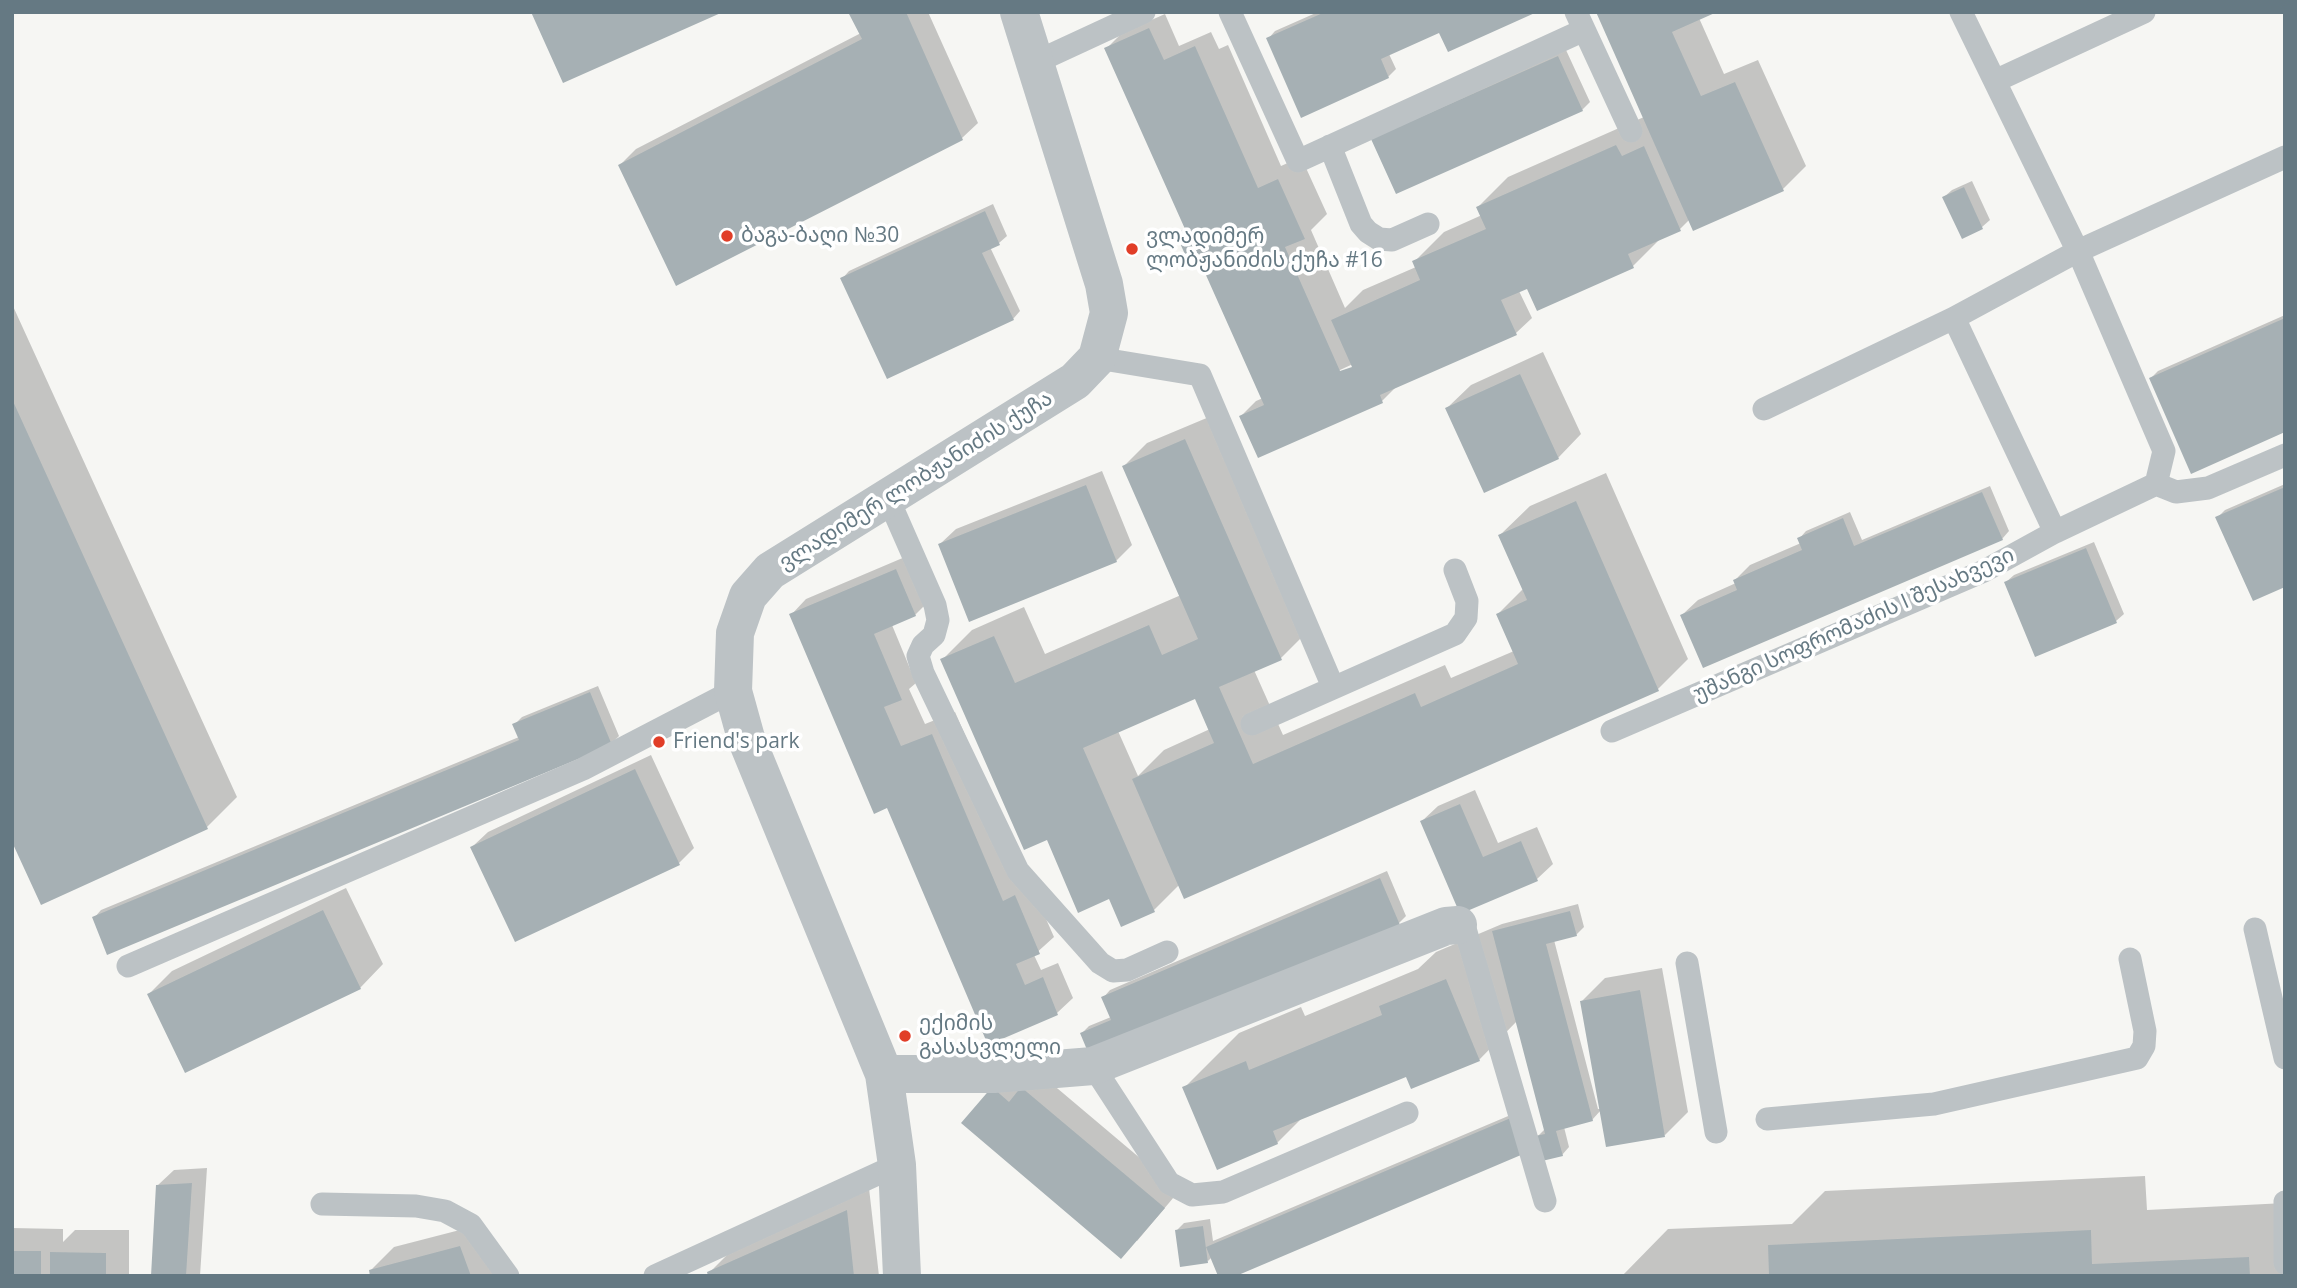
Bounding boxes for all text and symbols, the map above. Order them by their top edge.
place label: ბაგა-ბაღი №30 [741,223,899,249]
place label: ვლადიმერ ლობჟანიძის ქუჩა #16 [1146,224,1383,274]
marker: ბაგა-ბაღი №30 [719,228,735,244]
marker: ვლადიმერ ლობჟანიძის ქუჩა #16 [1124,241,1140,257]
street label: ვლადიმერ ლობჟანიძის ქუჩა [775,386,1057,576]
street label: უშანგი სოფრომაძის I შესახვევი [1690,543,2018,707]
place label: Friend's park [673,729,799,755]
marker: Friend's park [651,734,667,750]
place label: ექიმის გასასვლელი [919,1011,1061,1061]
marker: ექიმის გასასვლელი [897,1028,913,1044]

